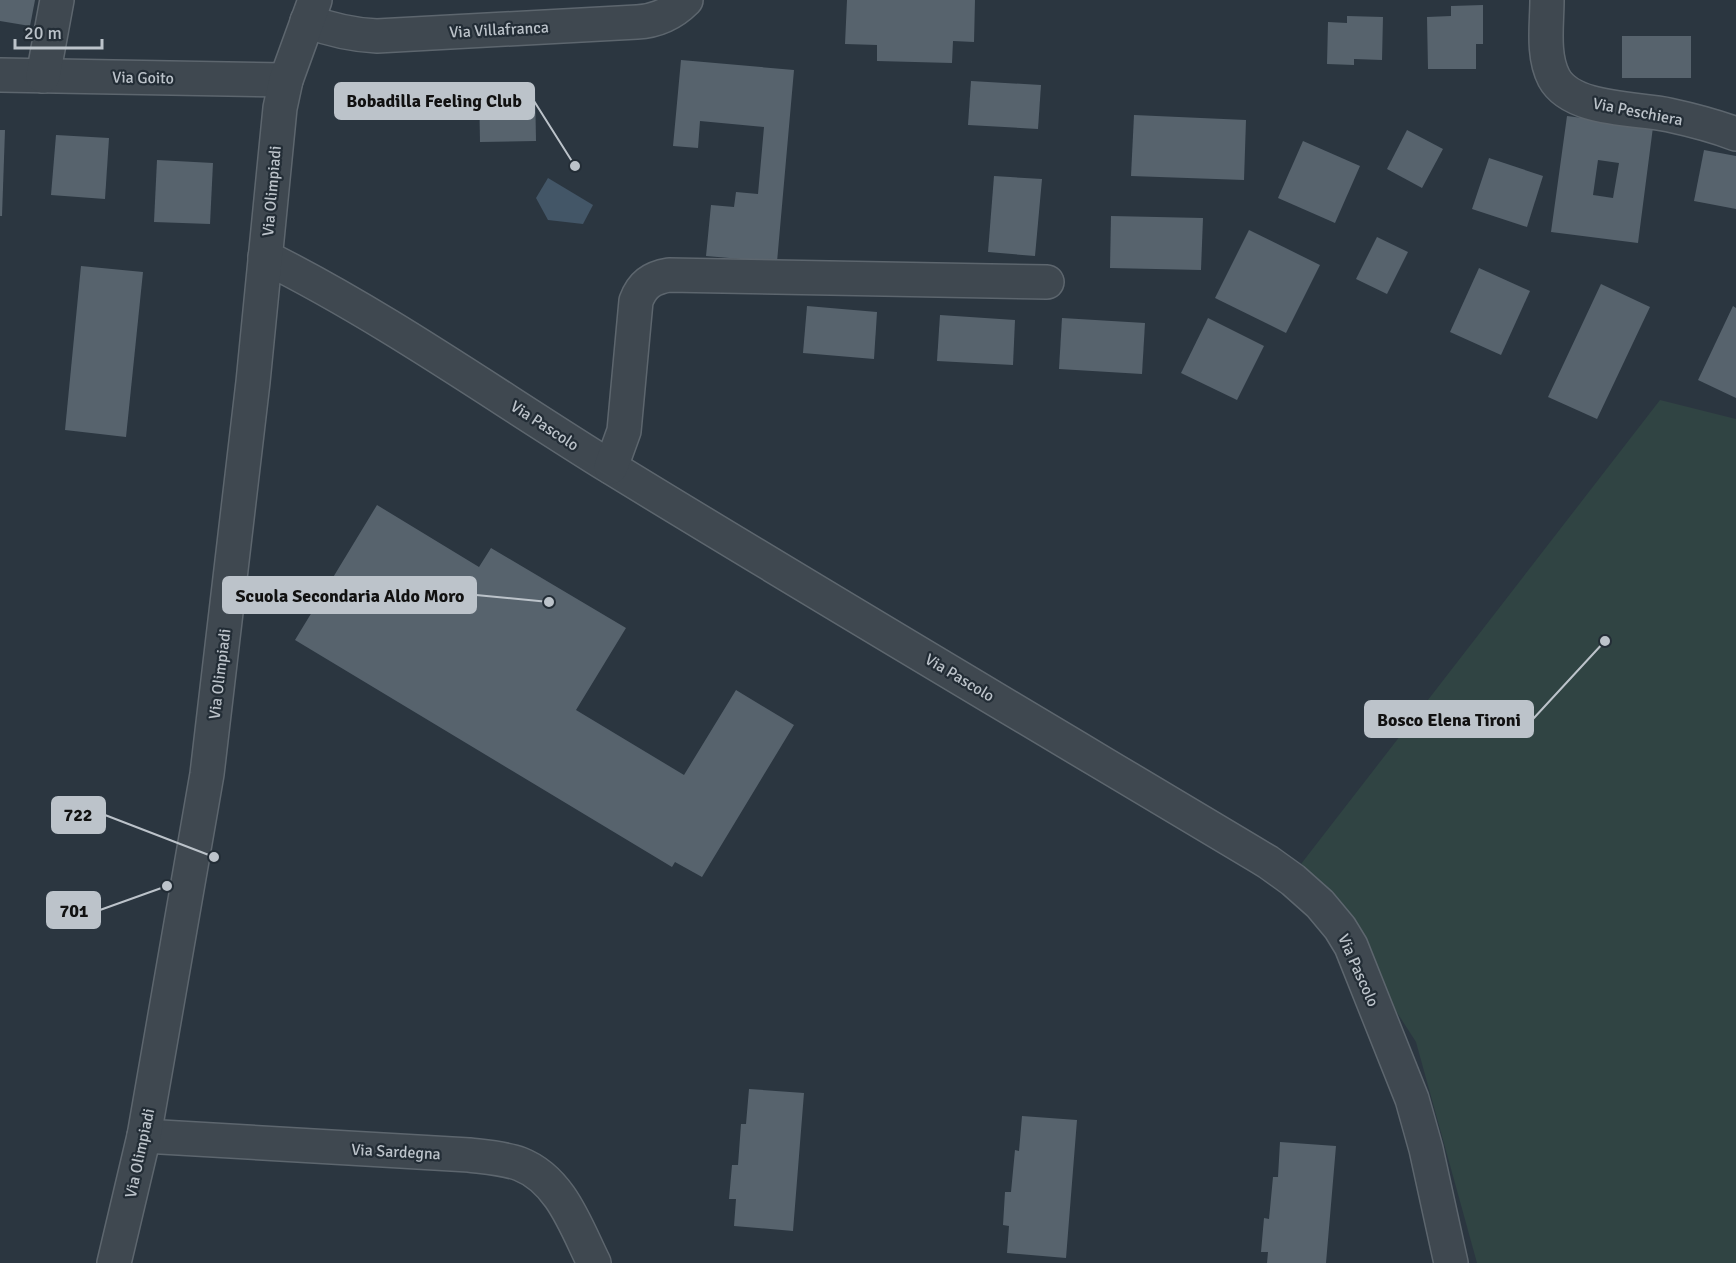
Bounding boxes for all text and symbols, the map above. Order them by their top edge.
scale bar [15,12,102,50]
street label: Via Villafranca [449,17,549,43]
text: 20 m [24,22,62,44]
street label: Via Goito [112,67,174,89]
callout: Bobadilla Feeling Club [335,83,534,119]
text: Bobadilla Feeling Club [346,90,522,112]
street label: Via Peschiera [1591,93,1685,131]
street label: Via Olimpiadi [258,145,286,237]
street label: Via Pascolo [506,396,582,455]
callout: Scuola Secondaria Aldo Moro [223,577,476,613]
text: Scuola Secondaria Aldo Moro [236,585,464,607]
street label: Via Olimpiadi [205,628,235,721]
street label: Via Pascolo [921,649,998,706]
callout: Bosco Elena Tironi [1365,701,1533,737]
text: Bosco Elena Tironi [1377,709,1521,731]
callout: 722 [52,797,105,833]
text: 722 [63,804,93,826]
callout: 701 [47,892,100,928]
text: 701 [59,900,89,922]
street label: Via Pascolo [1333,931,1383,1010]
street label: Via Olimpiadi [121,1107,159,1200]
street label: Via Sardegna [351,1140,441,1164]

